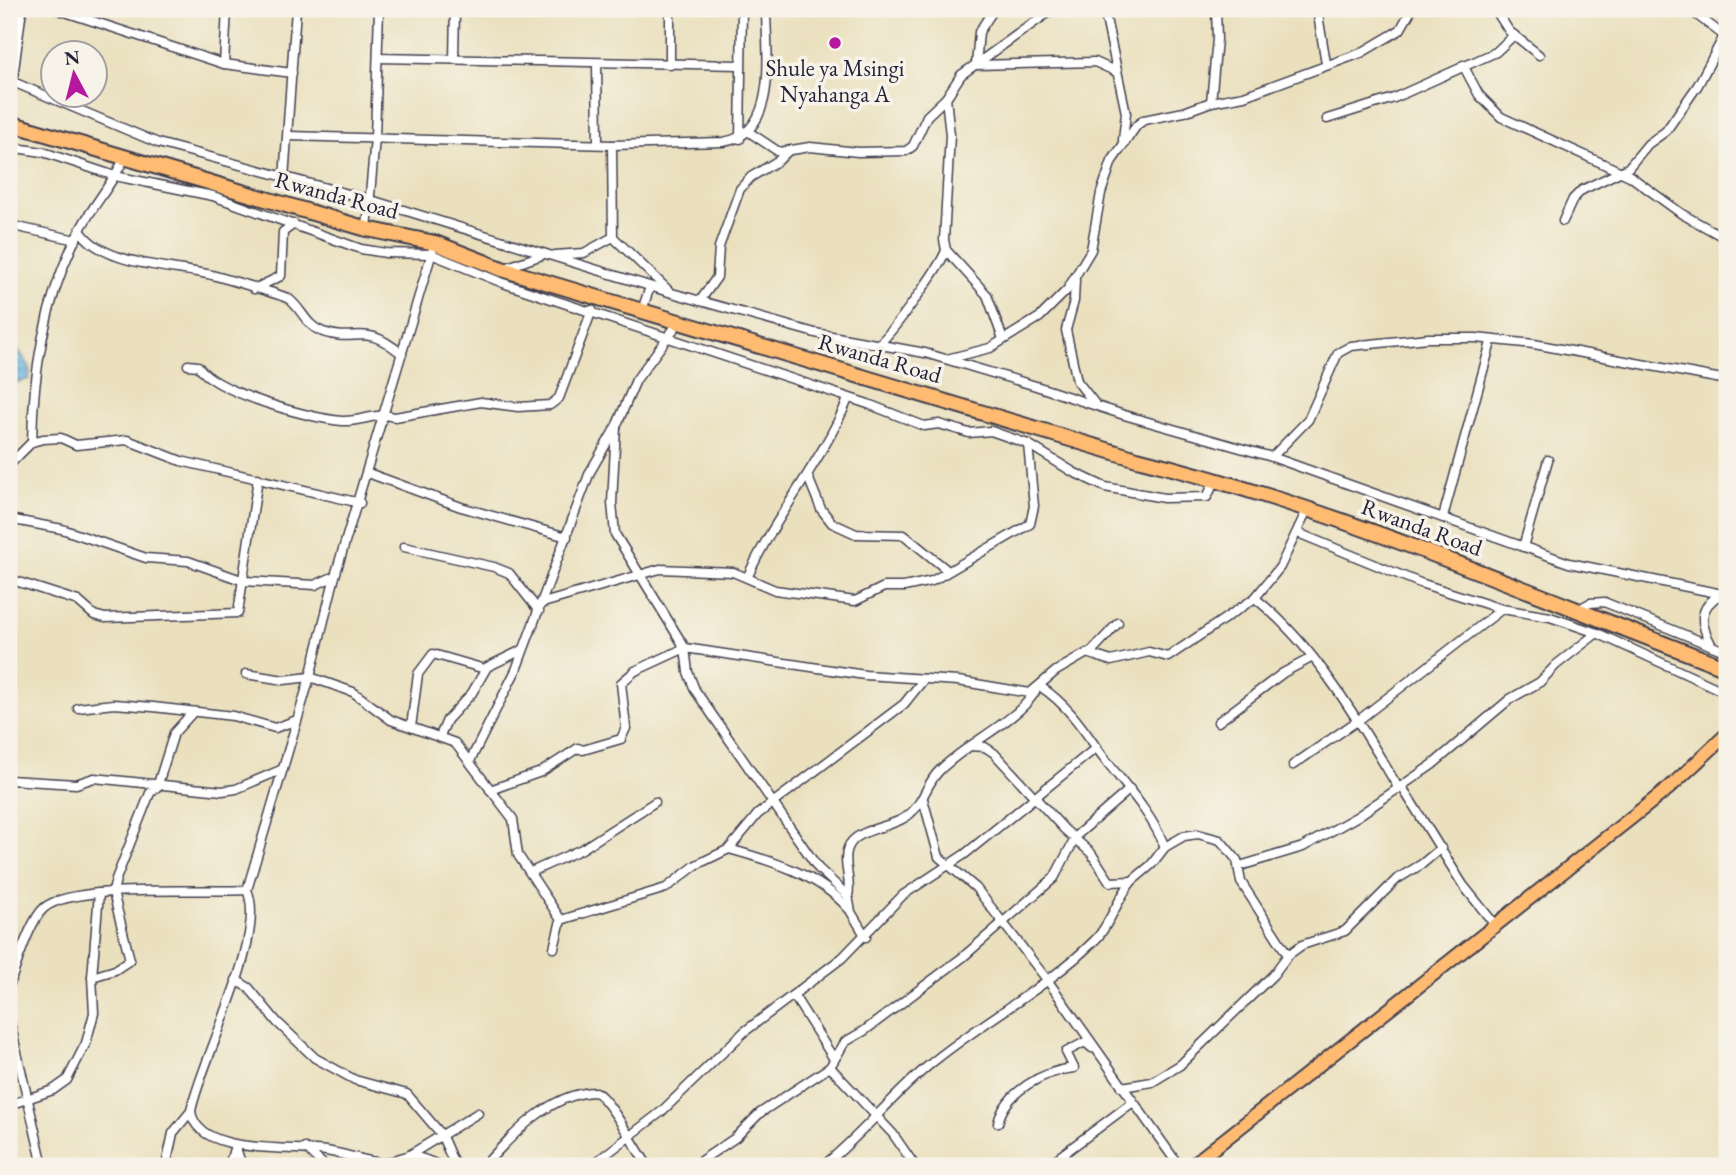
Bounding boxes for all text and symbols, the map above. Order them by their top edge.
marker: Shule ya Msingi Nyahanga A [827,35,843,51]
north arrow [38,38,108,108]
text: N [63,44,82,71]
place label: Shule ya Msingi Nyahanga A [766,53,905,109]
street label: Rwanda Road [272,164,402,226]
street label: Rwanda Road [815,326,945,390]
street label: Rwanda Road [1357,491,1487,563]

